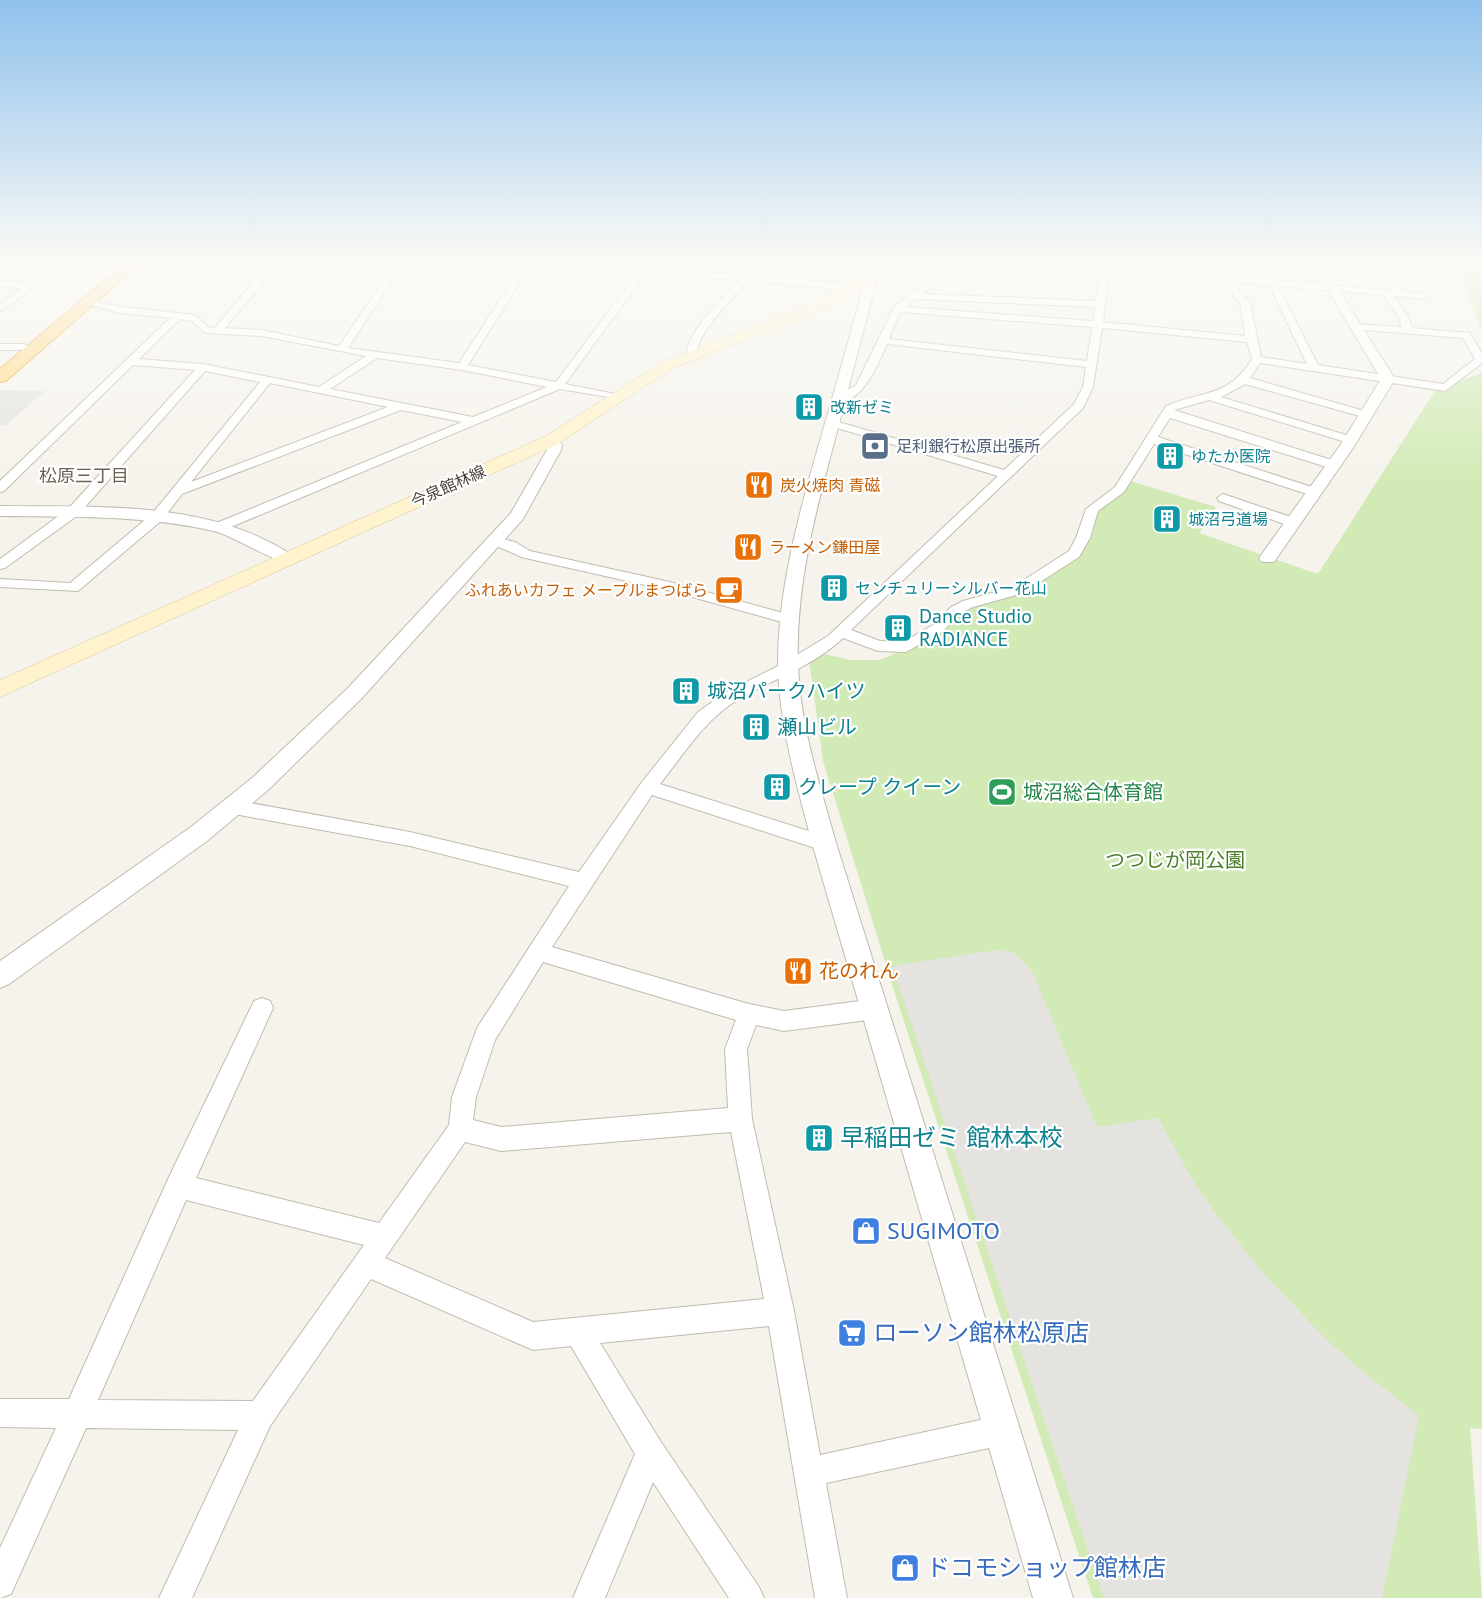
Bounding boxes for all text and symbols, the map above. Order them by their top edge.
building icon: 改新ゼミ [793,391,825,423]
place label: 改新ゼミ [830,397,894,417]
bank icon: 足利銀行松原出張所 [859,430,891,462]
place label: 足利銀行松原出張所 [896,436,1040,456]
building icon: ゆたか医院 [1154,440,1186,472]
place label: ゆたか医院 [1191,446,1271,466]
street label: 今泉館林線 [407,461,489,511]
district label: 松原三丁目 [39,464,129,487]
restaurant icon: 炭火焼肉 青磁 [743,469,775,501]
place label: 炭火焼肉 青磁 [780,475,880,495]
building icon: 城沼弓道場 [1151,503,1183,535]
place label: 城沼弓道場 [1188,509,1268,529]
restaurant icon: ラーメン鎌田屋 [732,531,764,563]
place label: ラーメン鎌田屋 [769,537,880,557]
building icon: センチュリーシルバー花山 [818,572,850,604]
cafe icon: ふれあいカフェ メープルまつばら [713,574,745,606]
place label: センチュリーシルバー花山 [855,578,1047,598]
place label: ふれあいカフェ メープルまつばら [465,580,708,600]
place label: Dance Studio RADIANCE [919,603,1032,652]
building icon: Dance Studio RADIANCE [882,612,914,644]
building icon: 城沼パークハイツ [670,675,702,707]
place label: 城沼パークハイツ [707,678,866,704]
building icon: 瀬山ビル [740,711,772,743]
place label: 瀬山ビル [777,714,857,740]
building icon: クレープ クイーン [761,771,793,803]
place label: クレープ クイーン [798,774,961,800]
sports icon: 城沼総合体育館 [986,776,1018,808]
place label: 城沼総合体育館 [1023,779,1163,805]
park label: つつじが岡公園 [1105,847,1245,873]
restaurant icon: 花のれん [782,955,814,987]
place label: 花のれん [819,958,899,984]
building icon: 早稲田ゼミ 館林本校 [803,1122,835,1154]
place label: 早稲田ゼミ 館林本校 [840,1122,1062,1153]
shop icon: SUGIMOTO [850,1215,882,1247]
place label: SUGIMOTO [887,1215,1000,1246]
supermarket icon: ローソン館林松原店 [836,1317,868,1349]
place label: ローソン館林松原店 [873,1317,1089,1348]
shop icon: ドコモショップ館林店 [889,1552,921,1584]
place label: ドコモショップ館林店 [926,1552,1166,1583]

